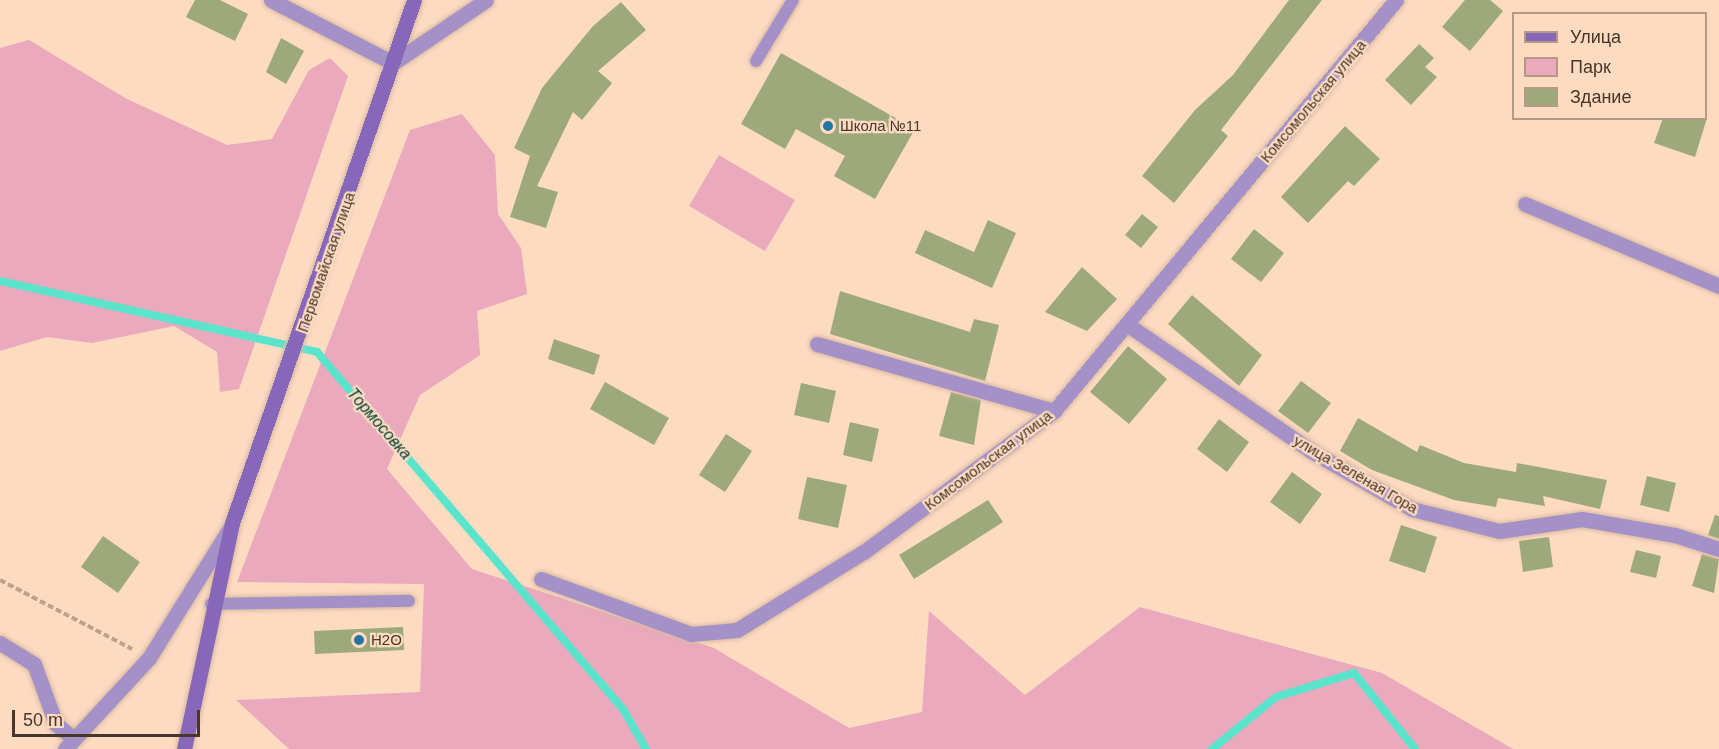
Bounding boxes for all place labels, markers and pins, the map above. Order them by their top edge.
place label: Школа №11 [840,117,921,135]
marker: Школа №11 [821,119,835,133]
place label: H2O [371,631,402,649]
marker: H2O [352,633,366,647]

